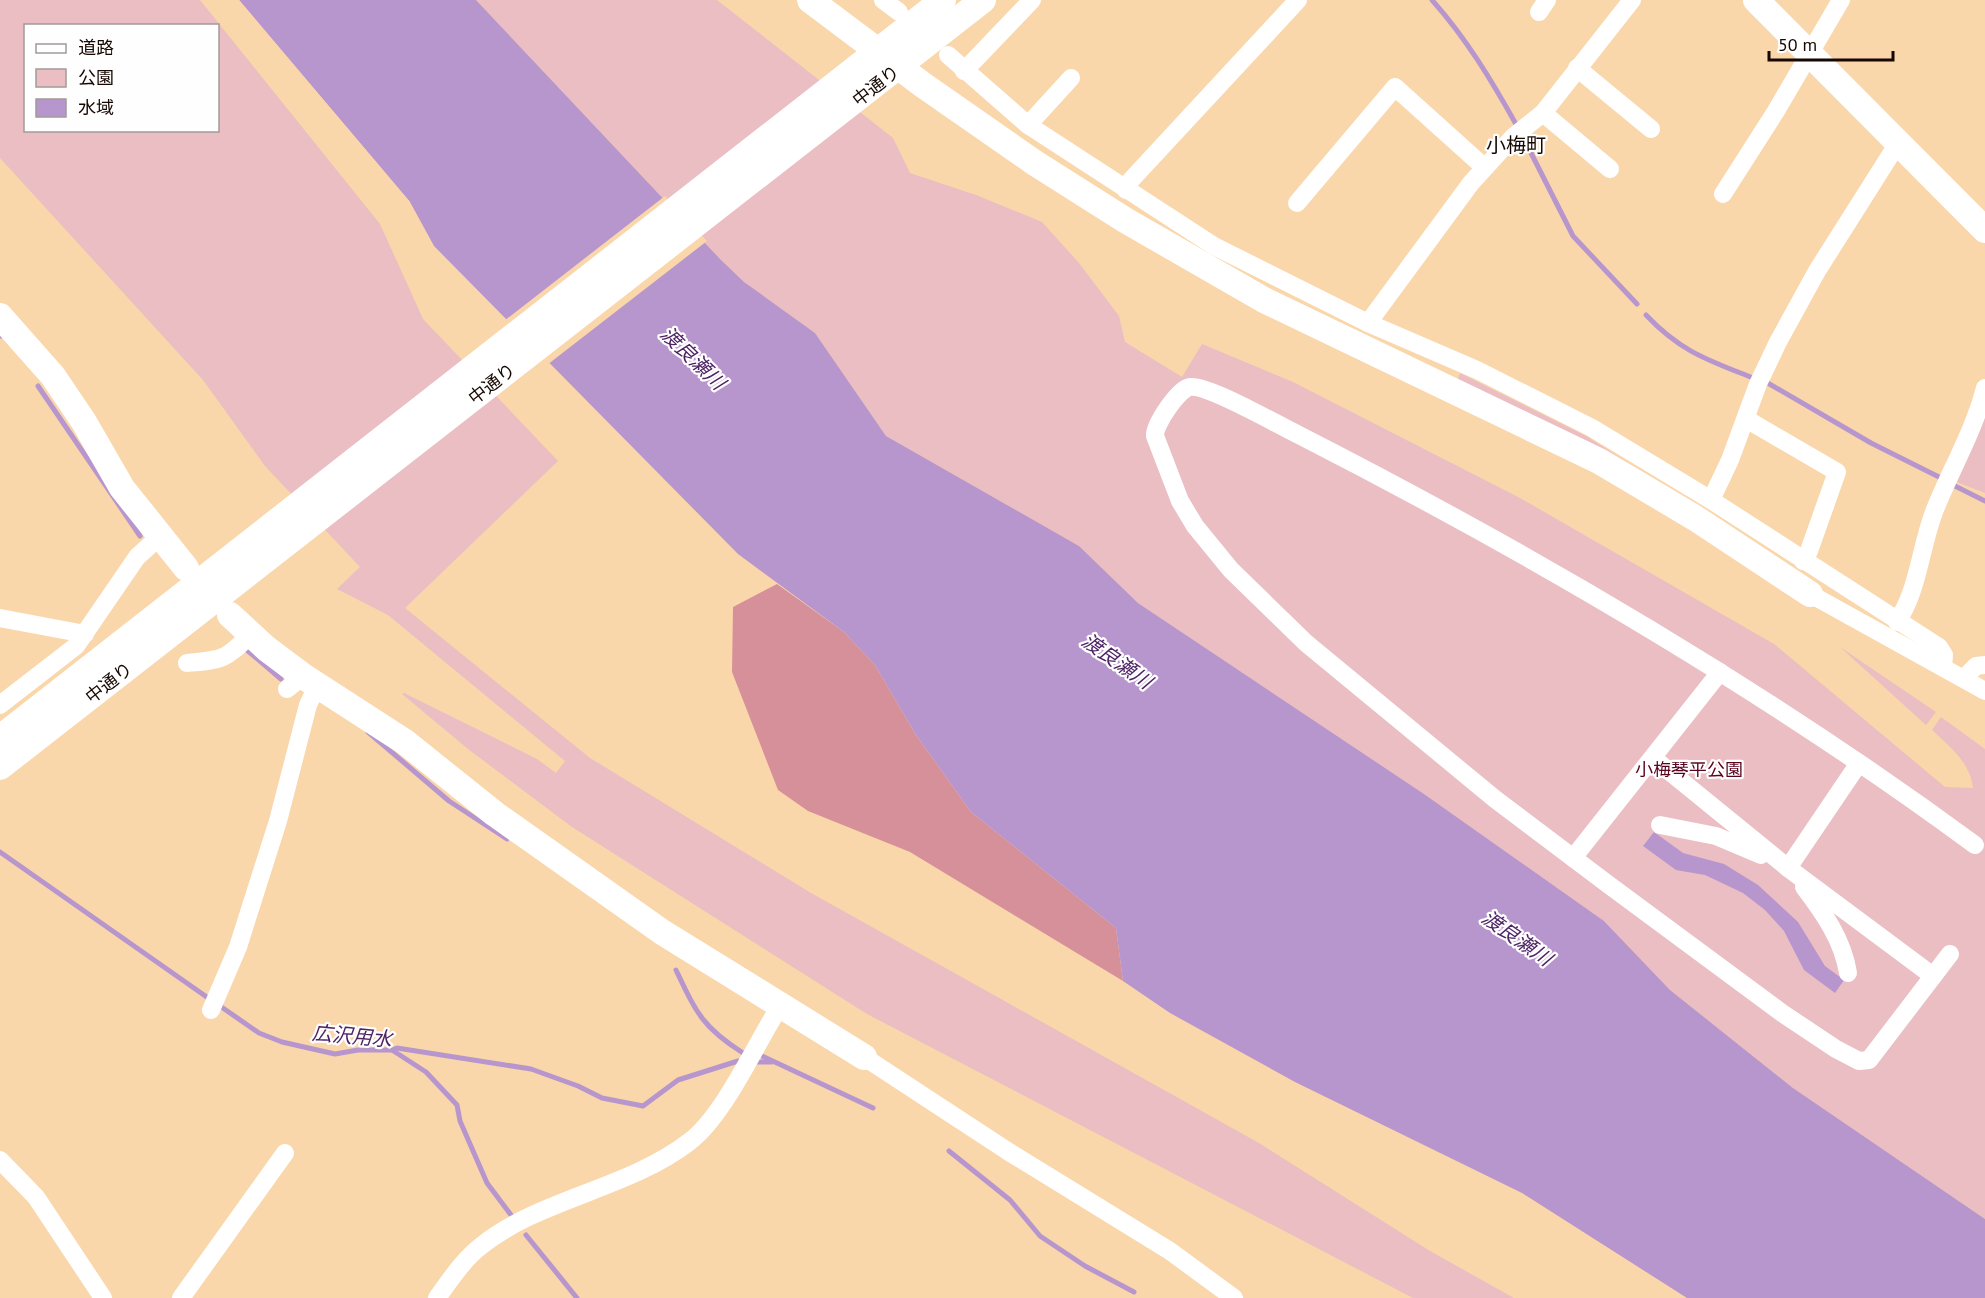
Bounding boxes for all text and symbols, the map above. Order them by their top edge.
legend [24,24,219,132]
scale bar [1769,24,1894,62]
text: 50 m [1778,33,1817,56]
text: 道路 [78,36,114,59]
street label: 中通り [847,60,904,111]
text: 公園 [78,66,114,89]
text: 水域 [78,96,114,119]
district label: 小梅町 [1486,132,1546,158]
water label: 渡良瀬川 [655,321,732,397]
street label: 中通り [463,358,520,409]
water label: 渡良瀬川 [1077,627,1159,696]
street label: 中通り [80,657,137,708]
park label: 小梅琴平公園 [1635,758,1743,781]
water label: 渡良瀬川 [1477,904,1559,973]
water label: 広沢用水 [311,1020,395,1053]

